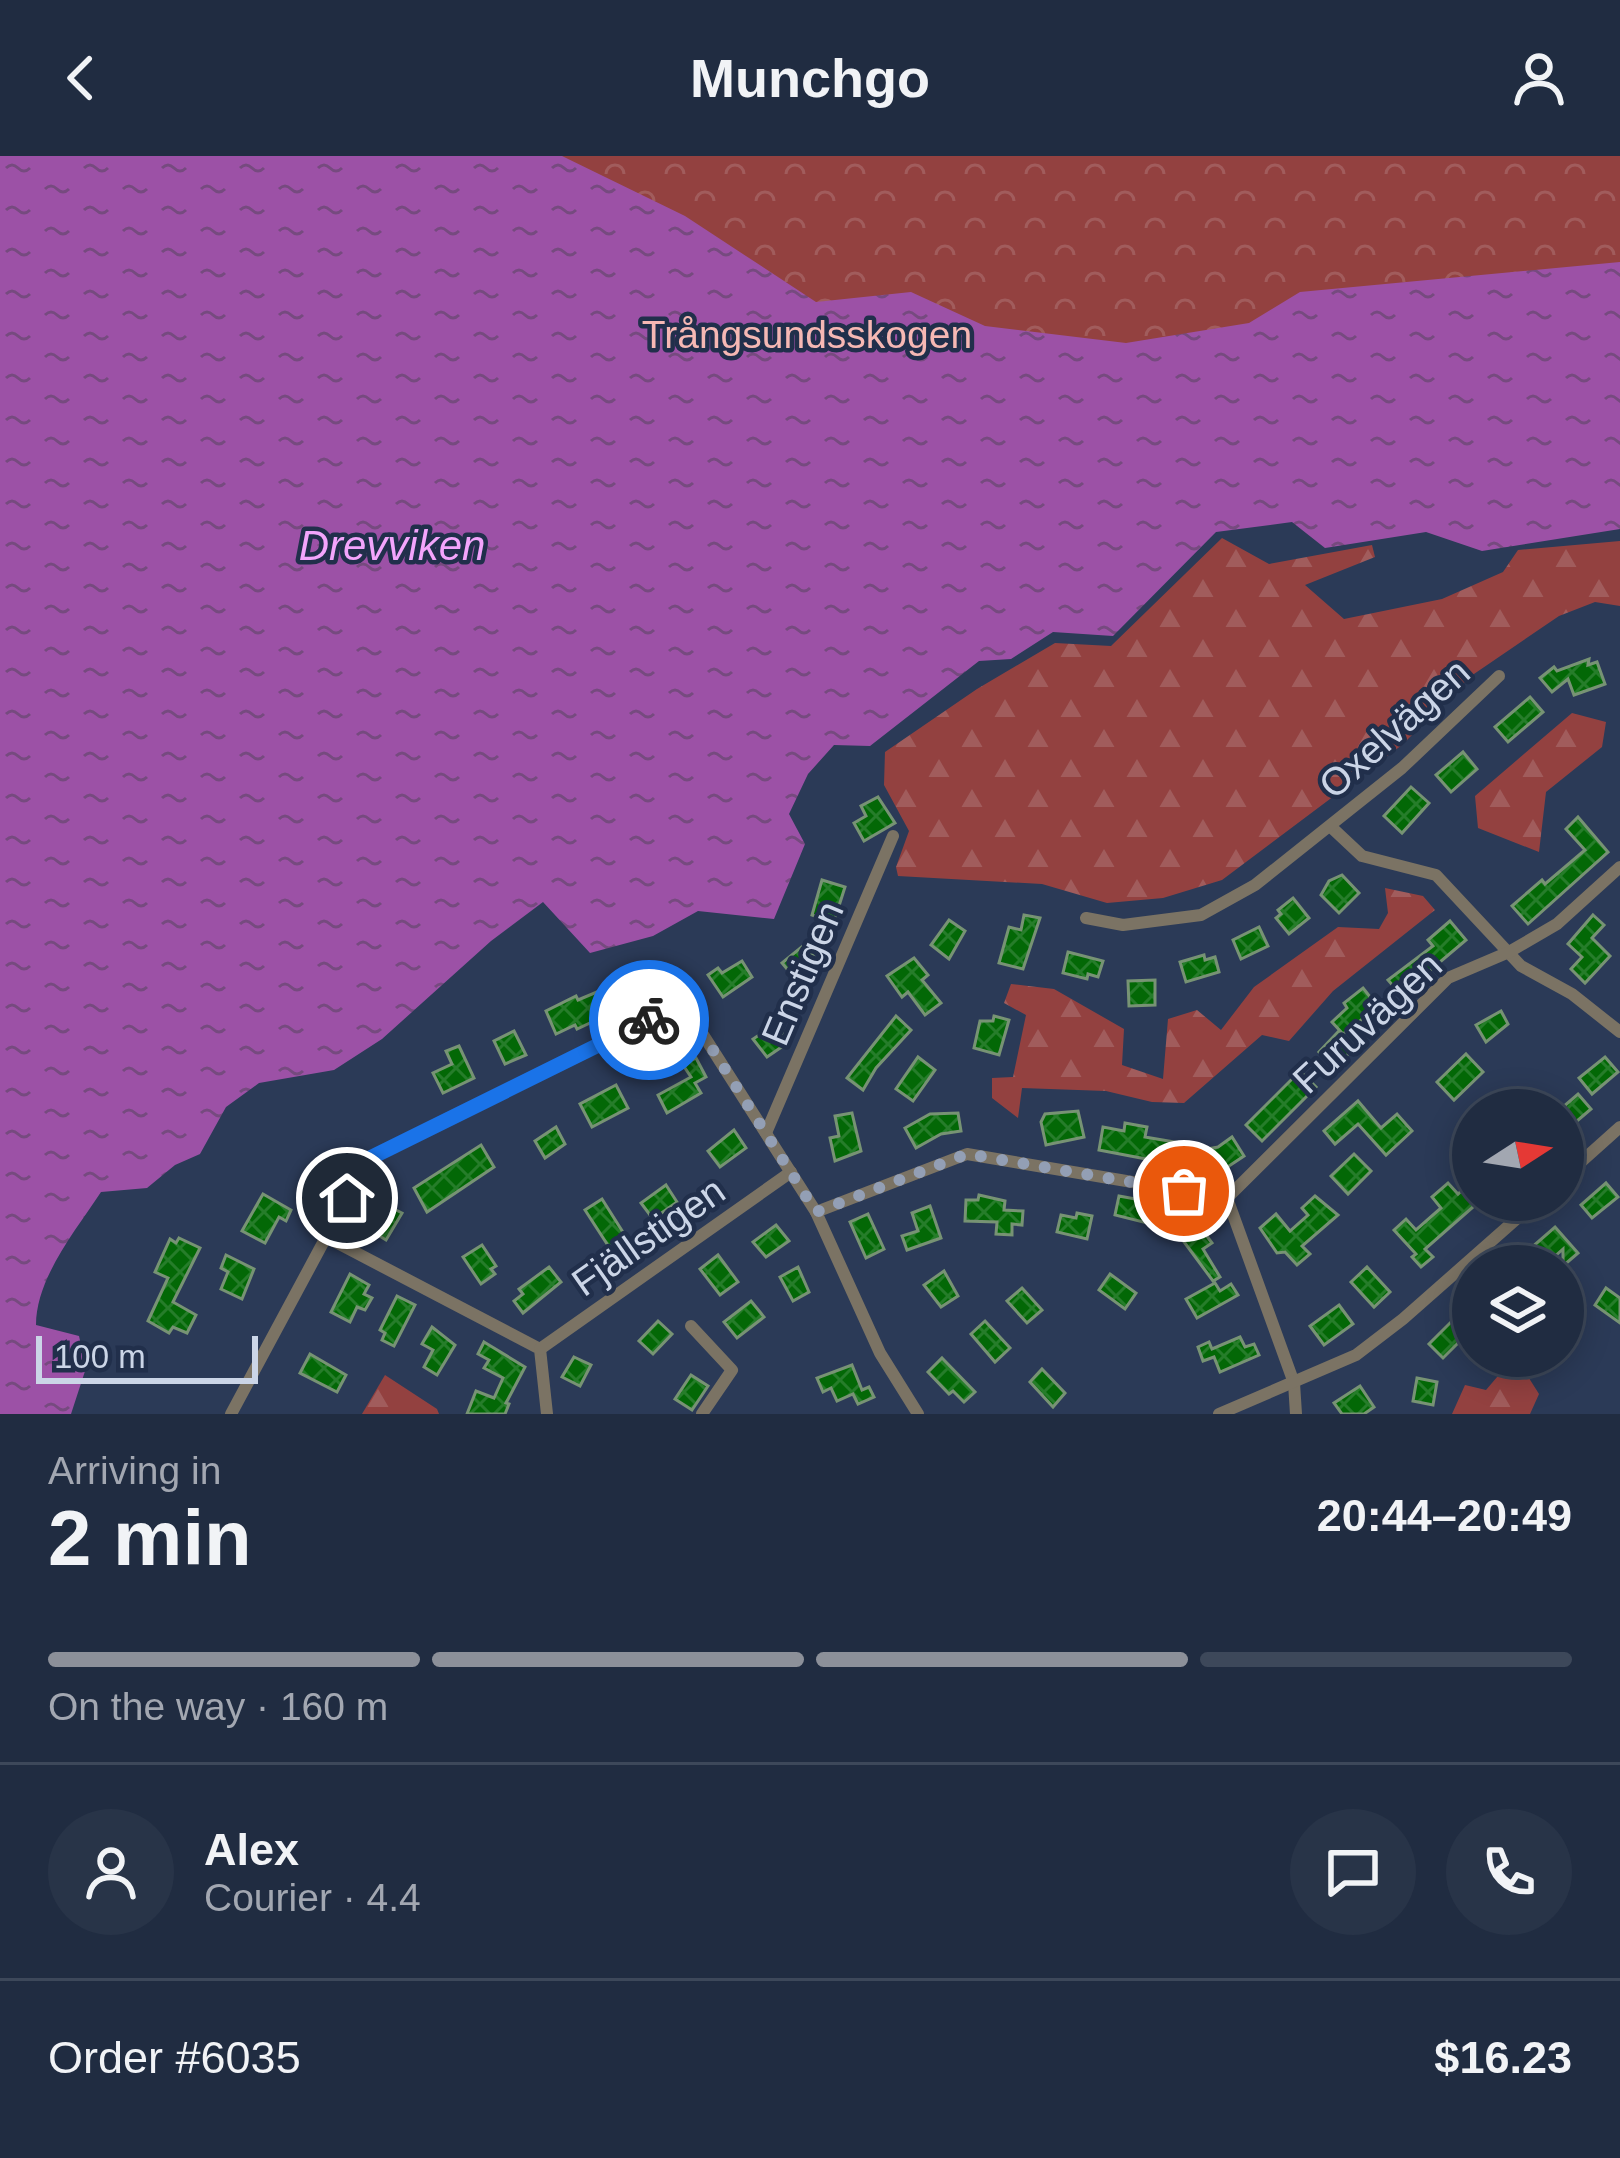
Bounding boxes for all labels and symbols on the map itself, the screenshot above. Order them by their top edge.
park label: Trångsundsskogen [642,313,972,356]
water label: Drevviken [299,522,485,569]
street label: Oxelvägen [1311,650,1478,807]
street label: Enstigen [753,895,852,1051]
street label: Furuvägen [1284,943,1450,1102]
courier [589,960,709,1080]
north arrow [1452,1089,1584,1221]
pin [1133,1140,1235,1242]
pin [296,1147,398,1249]
street label: Fjällstigen [564,1168,733,1304]
scale bar [36,1330,258,1383]

